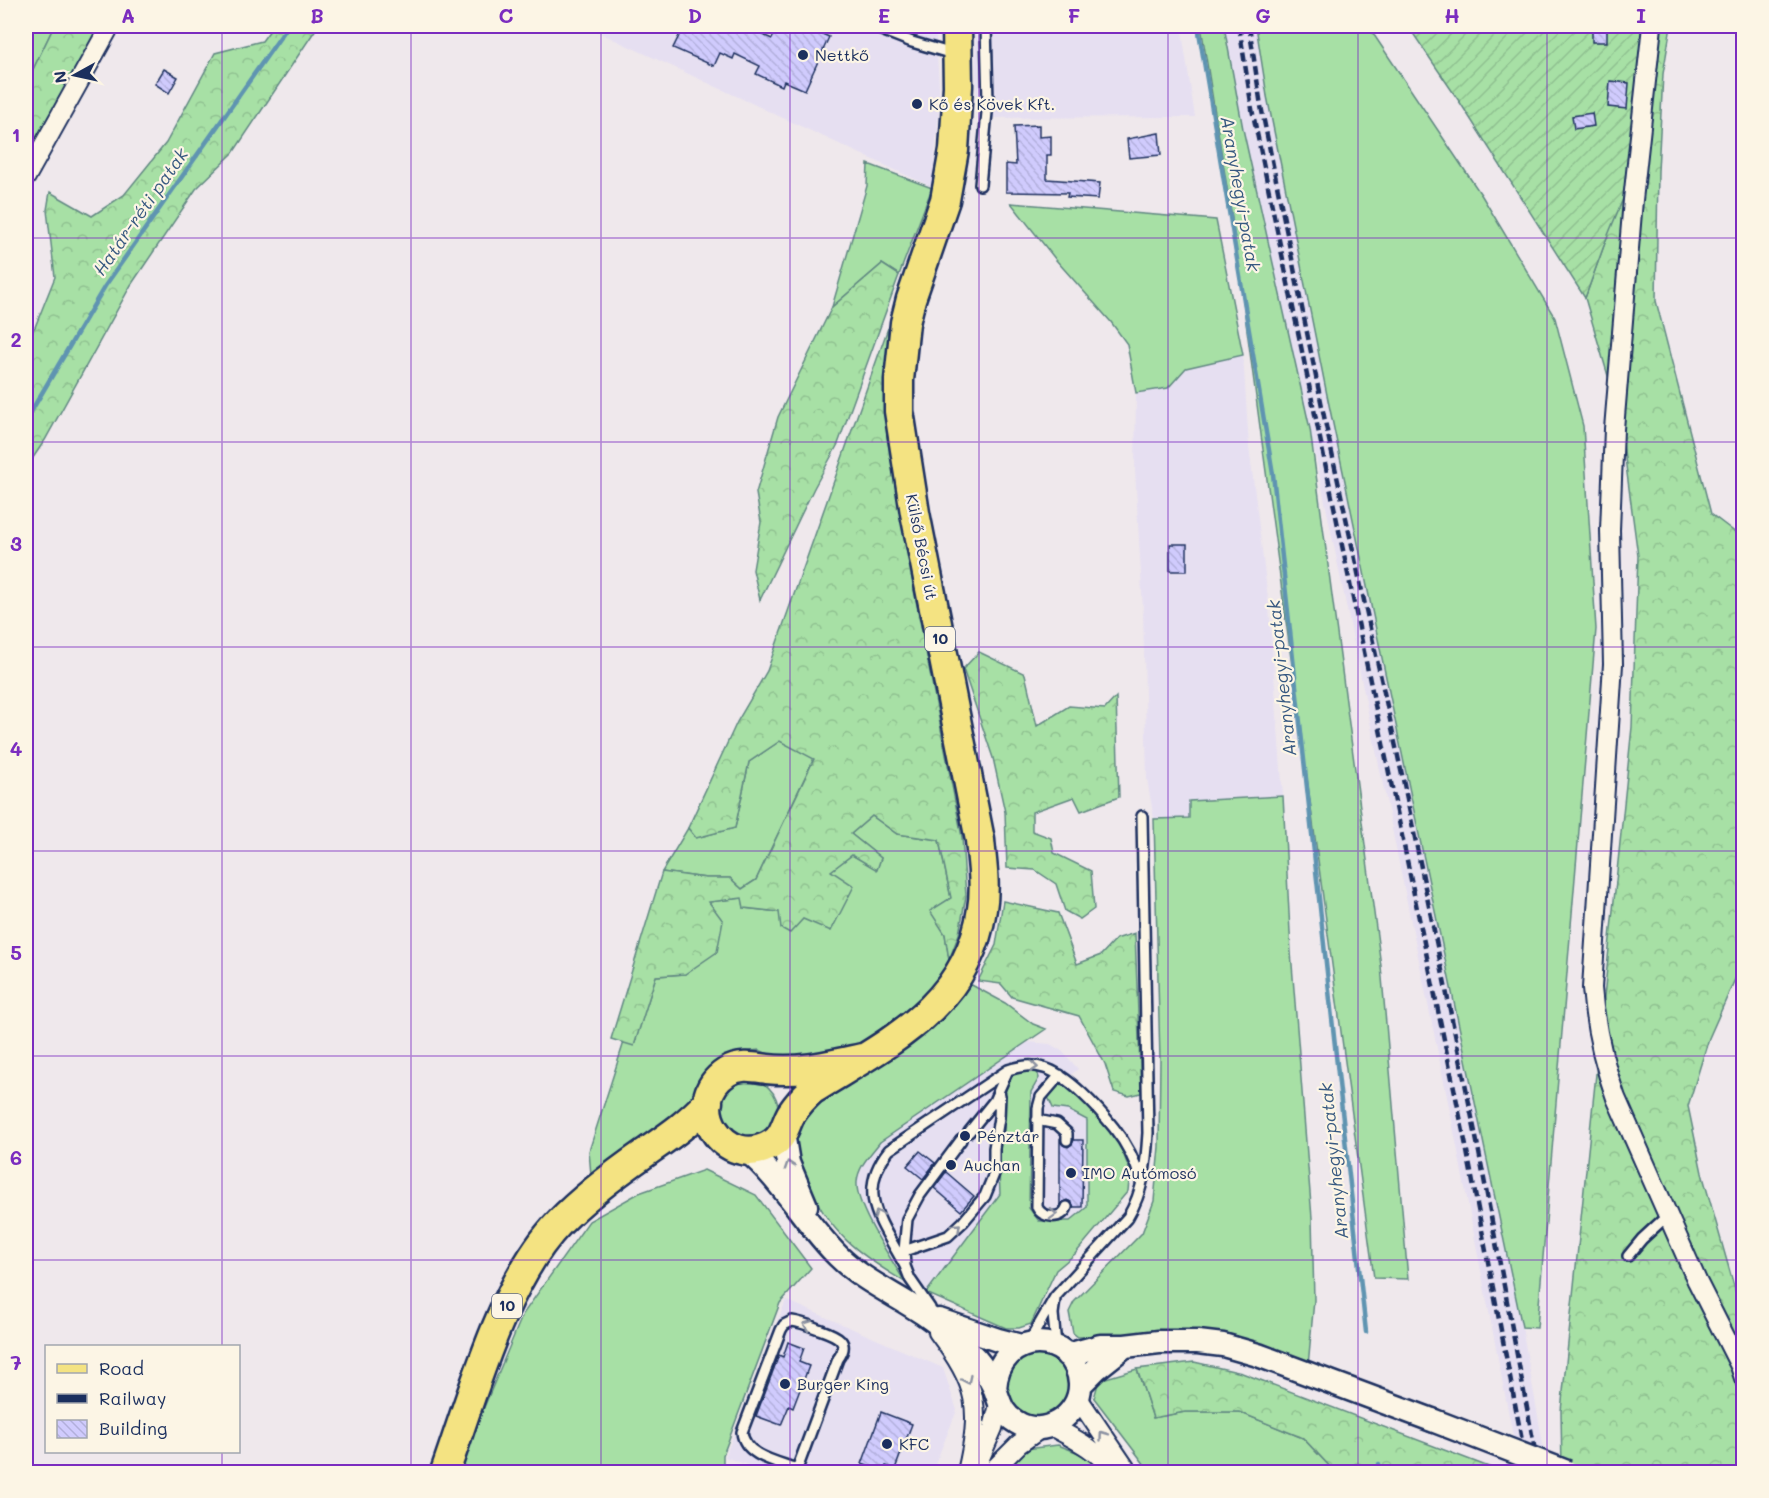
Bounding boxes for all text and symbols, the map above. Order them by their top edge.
text: A [121,2,135,28]
text: B [310,2,324,28]
text: C [499,2,514,28]
text: D [688,2,702,28]
text: E [878,2,890,28]
text: F [1068,2,1081,28]
text: G [1255,2,1271,28]
text: H [1444,2,1460,28]
text: I [1636,2,1646,28]
place label: Nettkő [815,44,869,65]
north arrow [45,45,105,105]
marker: Nettkő [796,48,810,62]
text: N [48,70,71,85]
place label: Kő és Kövek Kft. [929,93,1055,114]
marker: Kő és Kövek Kft. [910,97,924,111]
water label: Aranyhegyi-patak [1216,114,1267,274]
text: 1 [12,121,20,147]
water label: Határ-réti patak [87,143,193,280]
text: 2 [10,326,22,352]
street label: Külső Bécsi út [902,492,943,602]
text: 3 [10,530,22,556]
water label: Aranyhegyi-patak [1261,598,1301,758]
road number: 10 [925,627,955,651]
text: 4 [10,735,23,761]
text: 5 [10,939,22,965]
one-way arrow [1029,1060,1038,1073]
water label: Aranyhegyi-patak [1313,1081,1353,1241]
place label: Pénztár [977,1125,1039,1146]
marker: Pénztár [958,1129,972,1143]
text: 6 [10,1144,22,1170]
place label: Auchan [963,1154,1020,1175]
marker: Auchan [944,1158,958,1172]
one-way arrow [784,1160,797,1171]
place label: IMO Autómosó [1083,1162,1196,1183]
marker: IMO Autómosó [1064,1166,1078,1180]
one-way arrow [1048,1208,1057,1221]
one-way arrow [873,1209,885,1220]
one-way arrow [950,1223,960,1234]
road number: 10 [492,1294,522,1318]
one-way arrow [803,1320,813,1333]
legend [45,1345,240,1453]
text: 7 [10,1349,22,1375]
text: Road [99,1356,144,1380]
place label: Burger King [797,1373,889,1394]
one-way arrow [960,1374,972,1385]
marker: Burger King [778,1377,792,1391]
text: Railway [99,1386,166,1410]
text: Building [99,1416,167,1440]
one-way arrow [1099,1431,1110,1442]
place label: KFC [899,1433,929,1454]
marker: KFC [880,1437,894,1451]

